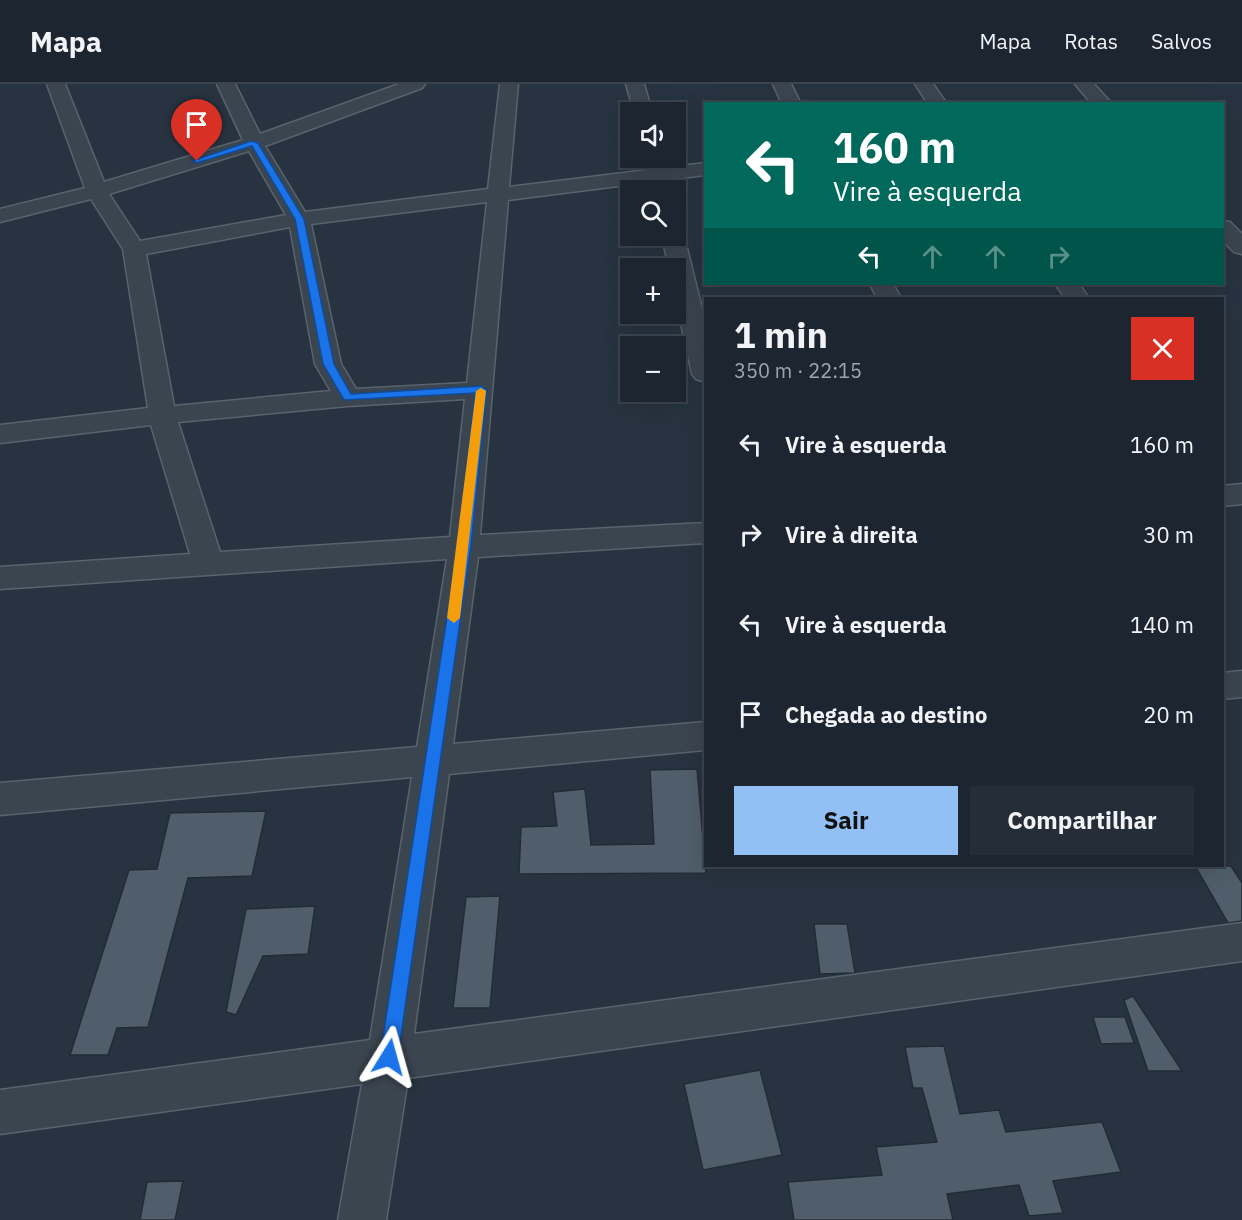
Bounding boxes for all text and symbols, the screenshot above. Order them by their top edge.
text: Mapa [30,23,102,60]
text: Mapa [980,27,1031,55]
text: Rotas [1064,27,1118,55]
text: Salvos [1151,27,1212,55]
pin [171,99,222,161]
map controls [620,102,686,402]
button: sound [620,102,686,168]
icon: arrive [180,108,213,141]
text: 160 m [833,120,956,175]
icon: left [734,126,812,204]
text: Vire à esquerda [833,173,1022,208]
button: search [620,180,686,246]
icon: left [853,240,886,273]
icon: ahead [916,240,949,273]
icon: ahead [979,240,1012,273]
icon: right [1042,240,1075,273]
button: + [620,258,686,324]
text: 1 min [734,311,828,358]
button: close [1131,317,1194,380]
button: − [620,336,686,402]
text: 350 m · 22:15 [734,357,862,384]
icon: left [734,428,767,461]
text: Vire à esquerda [785,430,947,459]
text: 160 m [1130,430,1194,459]
icon: right [734,518,767,551]
text: Vire à direita [785,520,918,549]
text: 30 m [1143,520,1194,549]
icon: left [734,608,767,641]
text: Vire à esquerda [785,610,947,639]
text: 140 m [1130,610,1194,639]
icon: arrive [734,698,767,731]
text: Chegada ao destino [785,700,988,729]
text: 20 m [1143,700,1194,729]
button: Sair [734,786,958,855]
button: Compartilhar [970,786,1194,855]
position arrow [357,1025,421,1089]

